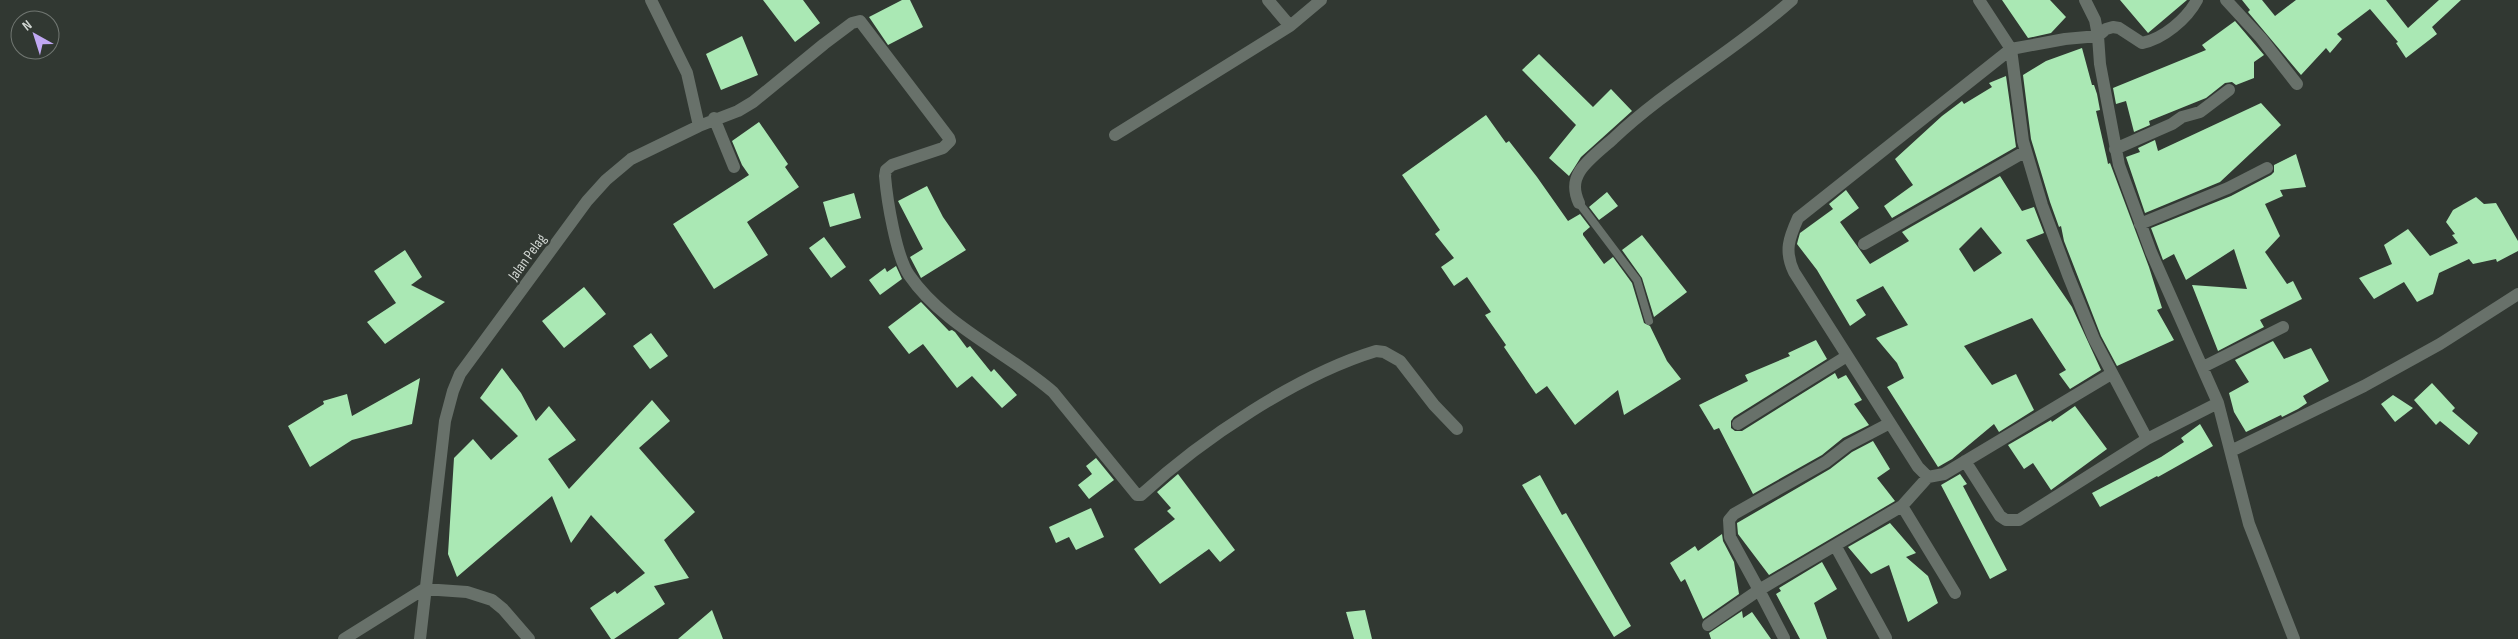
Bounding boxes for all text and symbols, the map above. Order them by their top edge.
north arrow [10,10,60,60]
text: N [19,16,35,34]
street label: Jalan Pelag [504,230,551,285]

